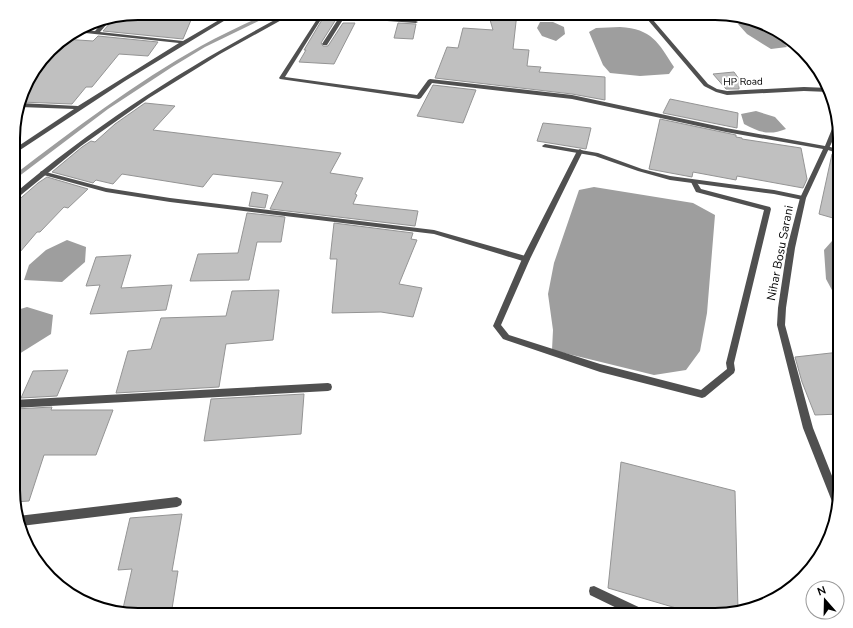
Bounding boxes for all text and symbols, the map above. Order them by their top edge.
street label: HP Road [723,75,763,89]
street label: Nihar Bosu Sarani [763,204,797,302]
north arrow [805,580,845,620]
text: N [815,583,828,600]

